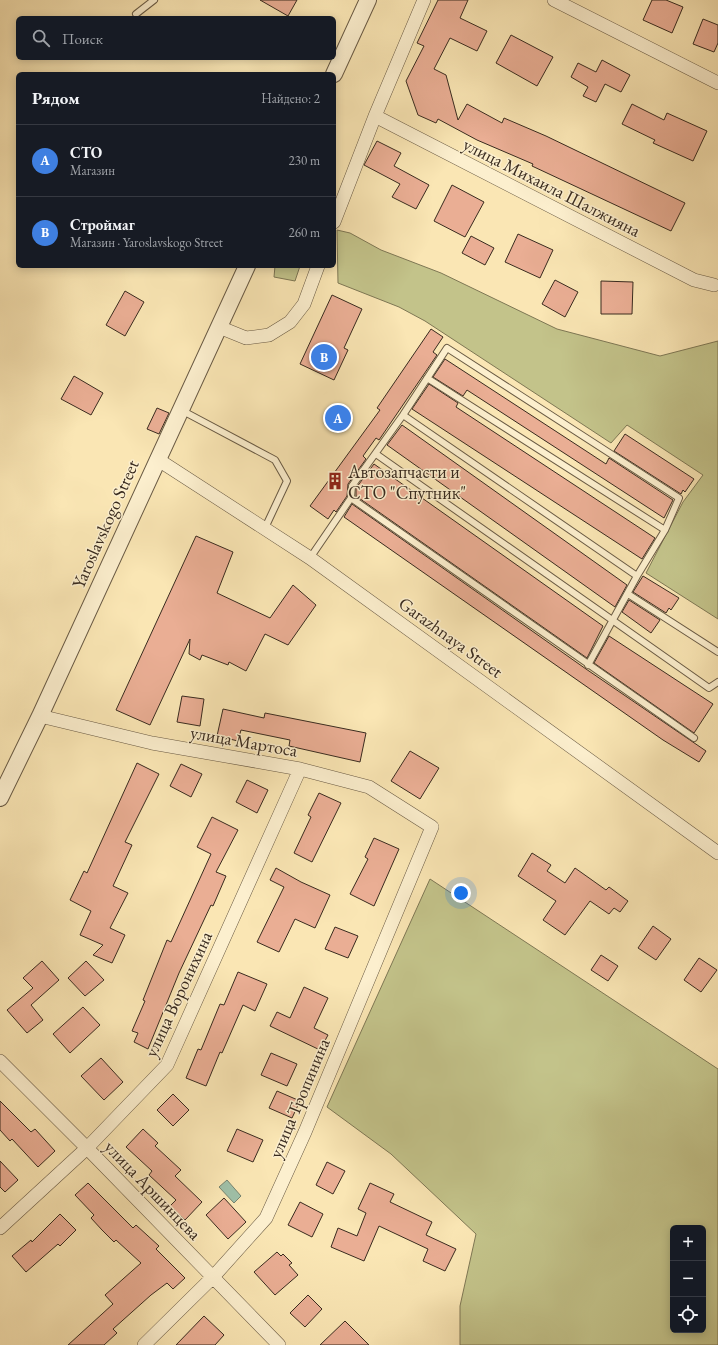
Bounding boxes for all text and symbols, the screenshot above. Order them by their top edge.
search box [16,16,336,60]
icon: search [30,27,52,49]
text: Поиск [62,29,103,48]
text: Рядом [32,87,80,109]
text: Найдено: 2 [261,90,320,107]
street label: улица Михаила Шалжияна [459,132,645,242]
text: СТО [70,143,102,162]
text: A [40,152,50,169]
text: 230 m [289,152,320,169]
text: Магазин [70,162,115,179]
text: Строймаг [70,215,135,234]
text: B [41,224,49,241]
text: 260 m [289,224,320,241]
text: Магазин · Yaroslavskogo Street [70,234,223,251]
pin: B [311,342,337,372]
pin: A [325,403,351,433]
street label: Yaroslavskogo Street [66,456,144,592]
place label: Автозапчасти и СТО "Спутник" [347,460,466,504]
building icon: Автозапчасти и СТО "Спутник" [325,471,345,491]
street label: Garazhnaya Street [394,591,508,683]
street label: улица Мартоса [189,720,300,762]
your location [451,883,471,903]
street label: улица Воронихина [139,927,218,1061]
street label: улица Тропинина [263,1034,335,1161]
street label: улица Аршинцева [100,1135,207,1245]
map controls [670,1225,706,1333]
button: + [670,1225,706,1261]
button: − [670,1261,706,1297]
button: locate [670,1297,706,1333]

